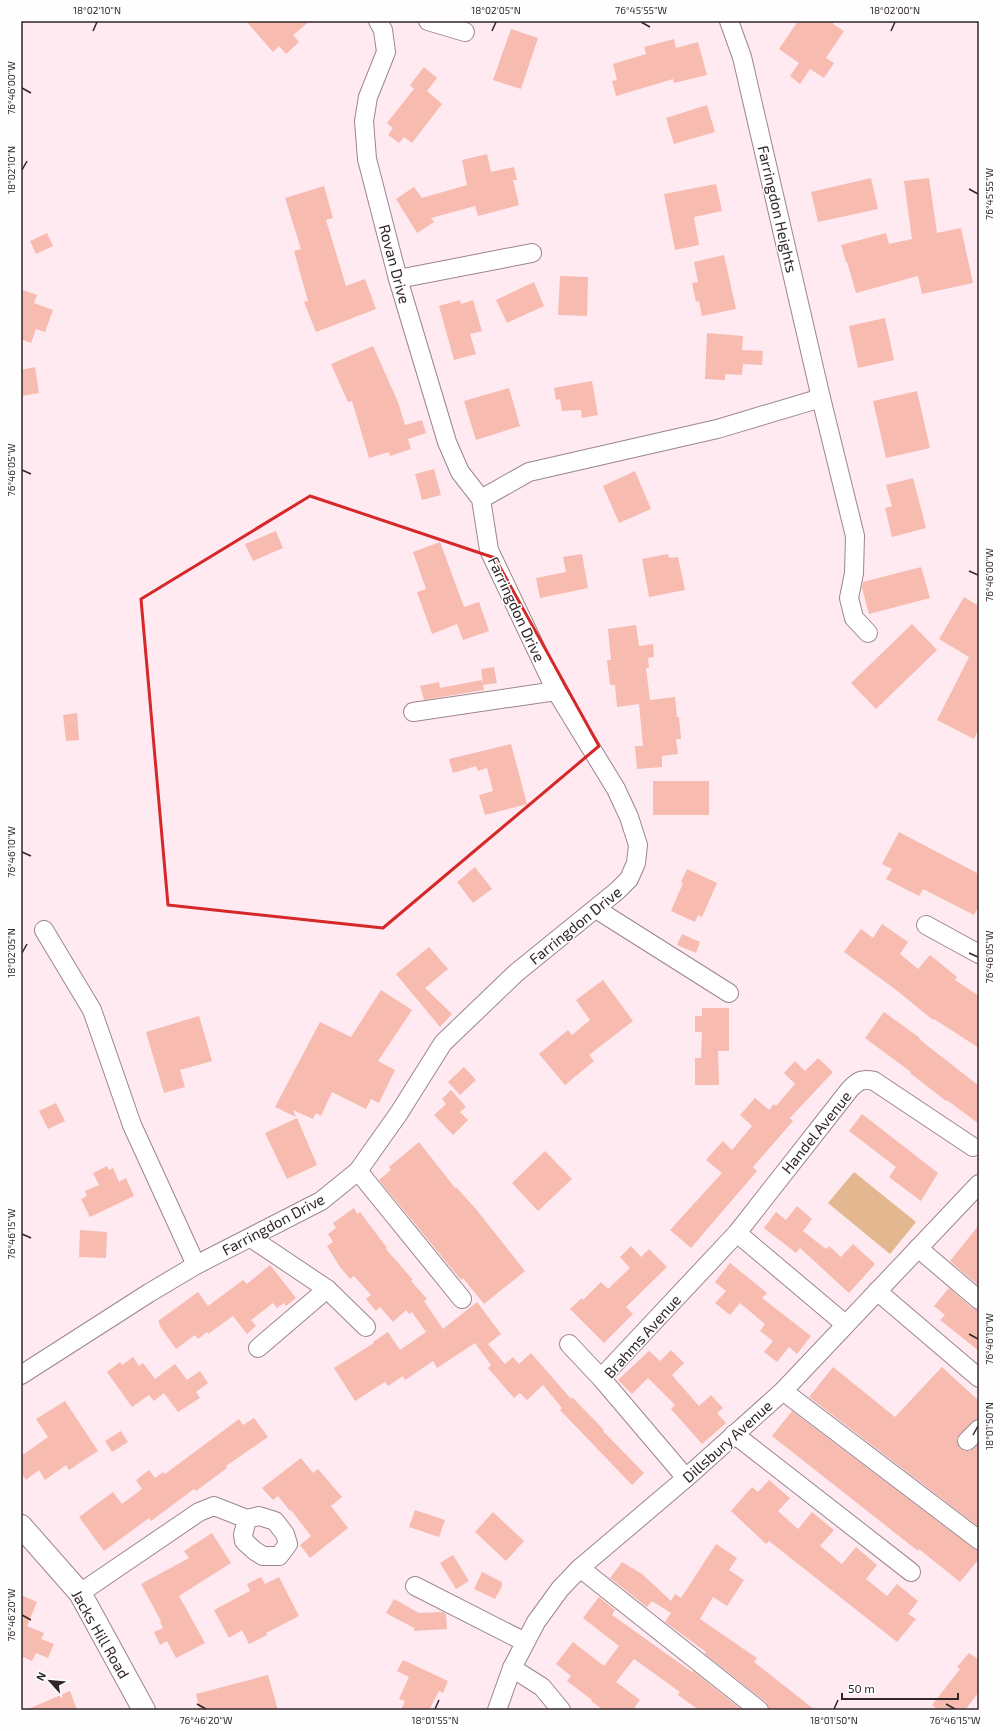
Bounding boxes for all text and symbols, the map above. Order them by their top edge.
text: 18°02'10"N [73,4,121,16]
text: 18°02'05"N [471,4,521,16]
text: 76°45'55"W [615,4,667,16]
text: 18°02'00"N [870,4,920,16]
text: 76°46'00"W [5,61,17,115]
street label: Farringdon Heights [755,144,801,274]
text: 18°02'10"N [5,146,17,194]
text: 76°45'55"W [983,168,995,220]
street label: Rovan Drive [376,222,414,306]
text: 76°46'05"W [5,443,17,496]
text: 76°46'00"W [983,548,995,602]
street label: Farringdon Drive [485,554,549,664]
text: 76°46'10"W [5,826,17,878]
street label: Farringdon Drive [525,882,625,968]
text: 18°02'05"N [5,928,17,978]
text: 76°46'05"W [983,930,995,983]
street label: Handel Avenue [777,1087,855,1177]
street label: Farringdon Drive [219,1189,327,1259]
text: 76°46'15"W [5,1208,17,1259]
street label: Brahms Avenue [600,1290,684,1382]
text: 76°46'10"W [983,1313,995,1365]
street label: Dillsbury Avenue [679,1396,775,1486]
text: 18°01'50"N [983,1402,995,1450]
street label: Jacks Hill Road [68,1586,134,1682]
text: 76°46'20"W [5,1588,17,1642]
north arrow [30,1661,70,1701]
text: N [33,1670,48,1683]
scale bar [842,1675,958,1701]
text: 50 m [848,1681,875,1695]
text: 76°46'20"W [179,1714,233,1726]
text: 18°01'55"N [411,1714,459,1726]
text: 18°01'50"N [810,1714,858,1726]
text: 76°46'15"W [930,1714,981,1726]

